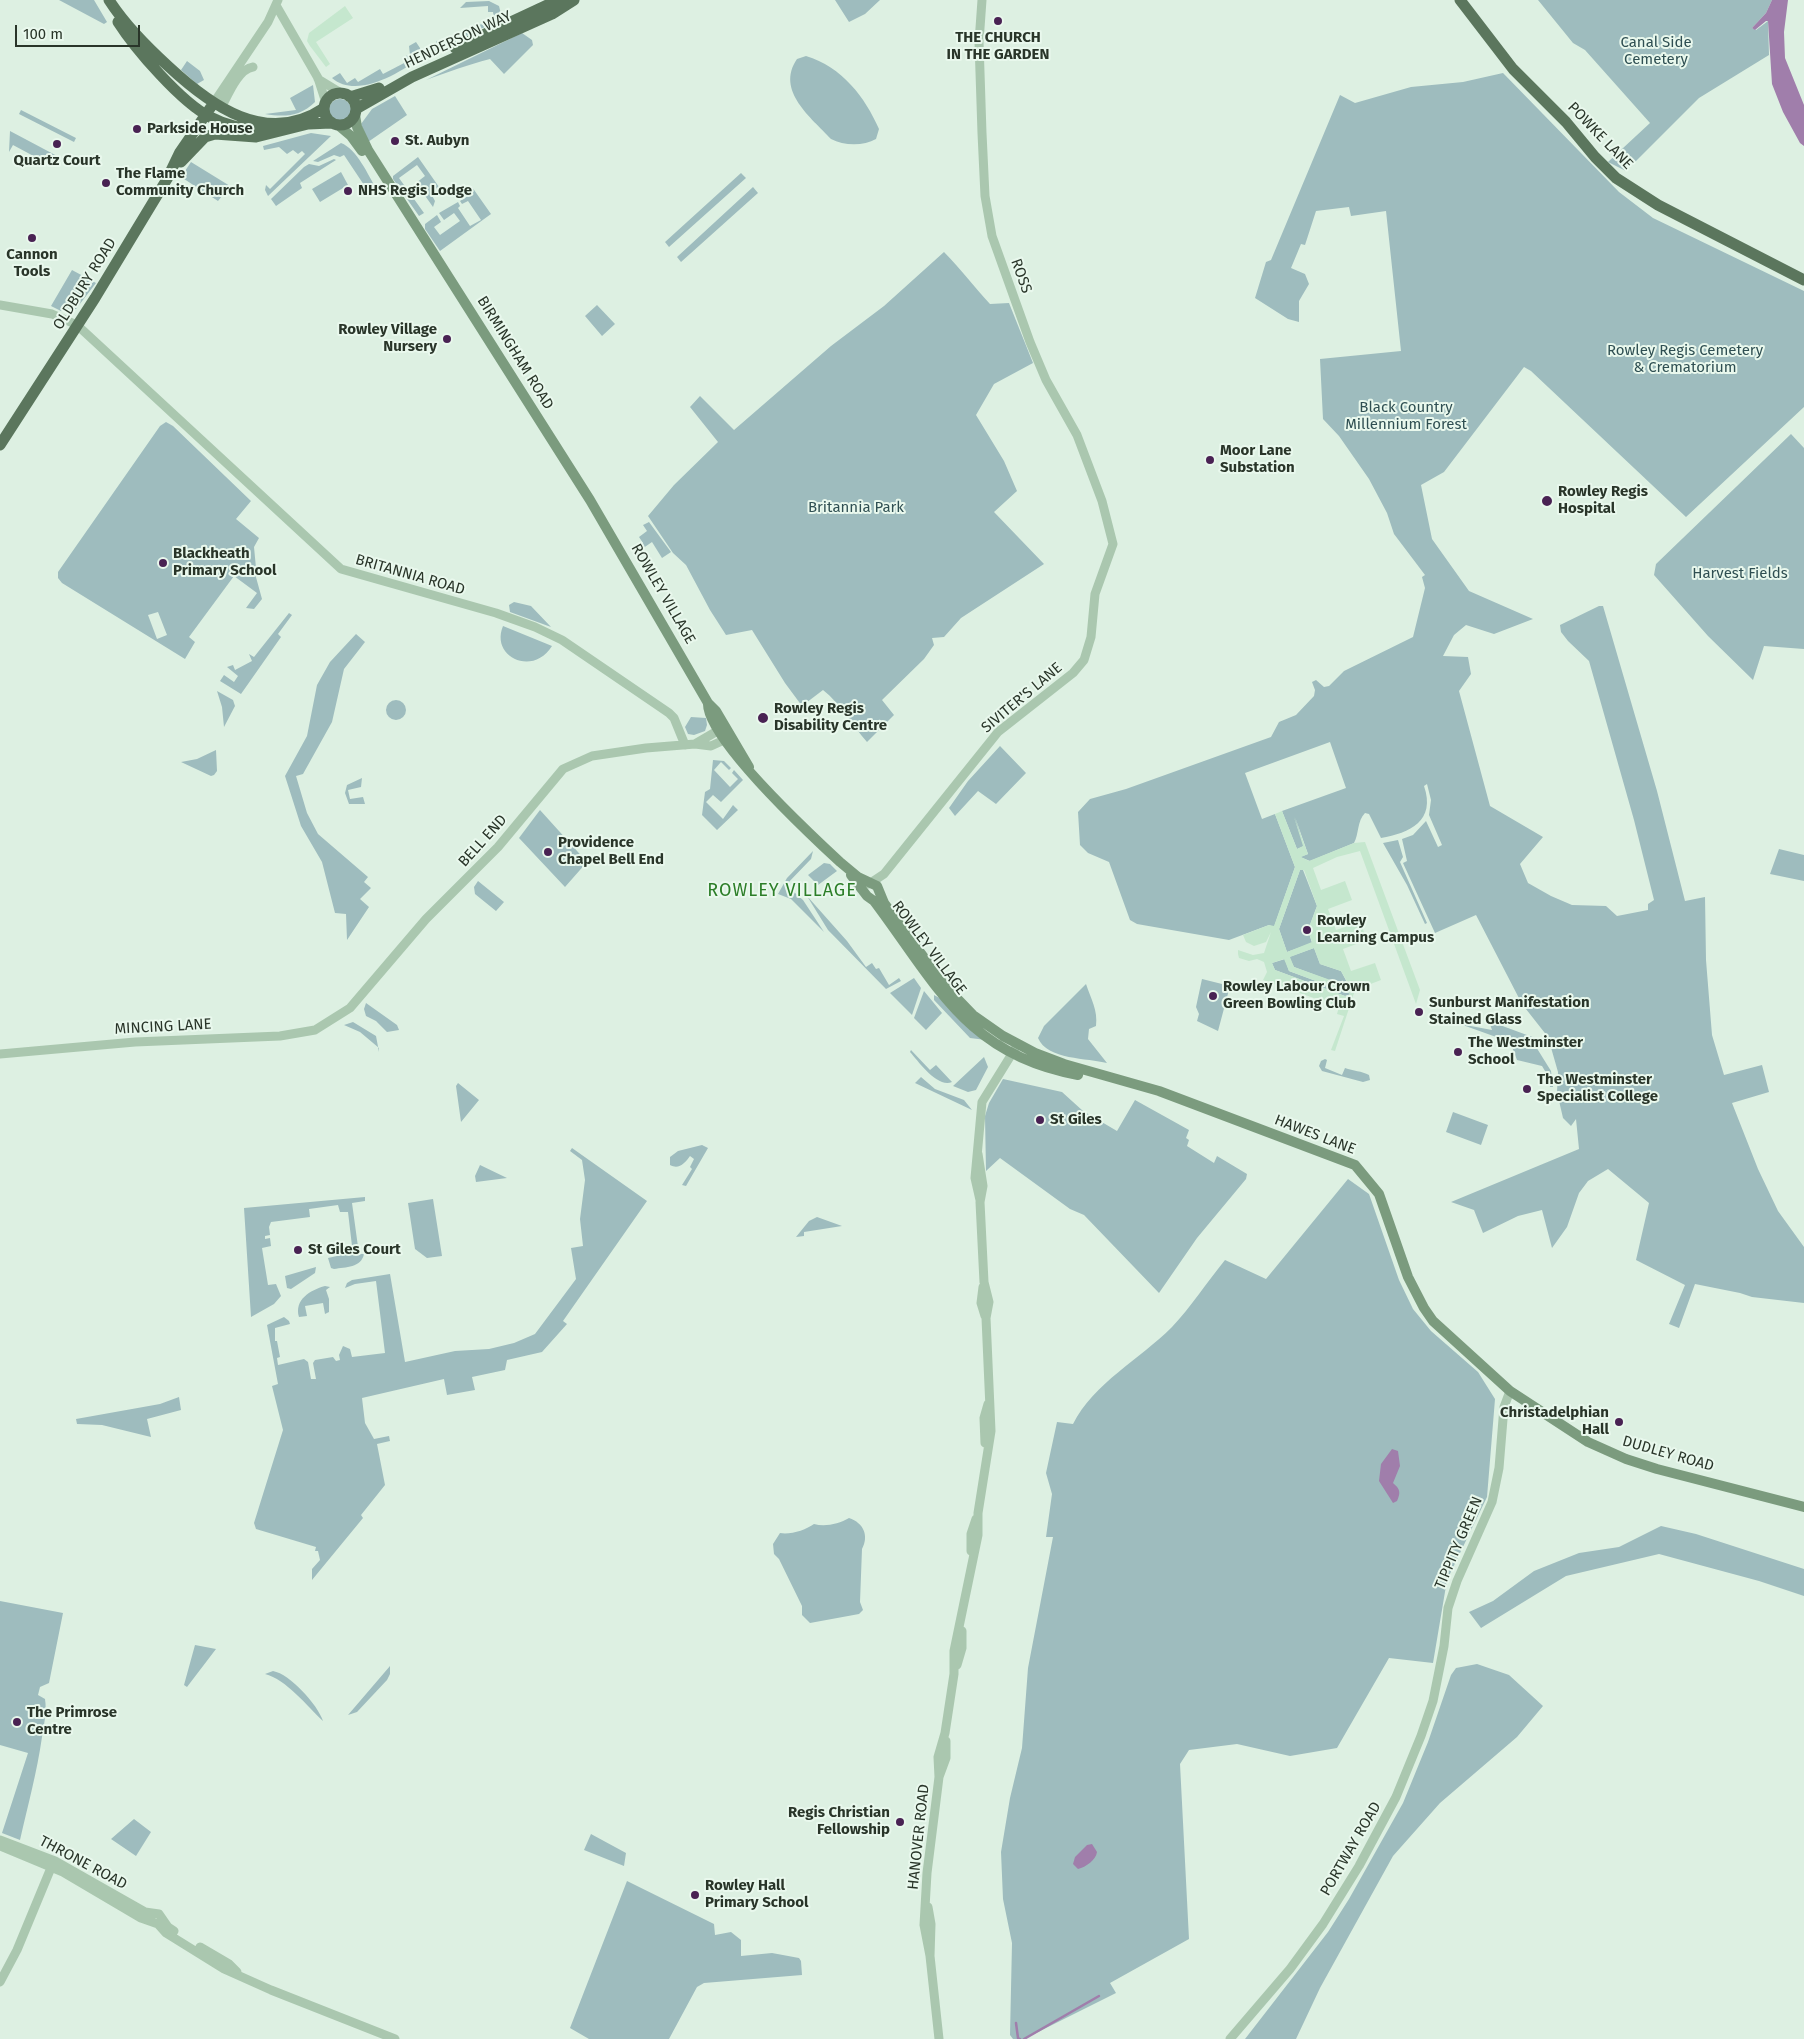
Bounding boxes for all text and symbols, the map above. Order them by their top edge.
street label: HENDERSON WAY [401,7,515,73]
scale bar [18,15,142,47]
marker: THE CHURCH IN THE GARDEN [992,15,1004,27]
text: 100 m [23,25,63,43]
place label: THE CHURCH IN THE GARDEN [947,29,1049,64]
park label: Canal Side Cemetery [1620,34,1692,69]
street label: POWKE LANE [1563,99,1637,173]
place label: Parkside House [147,120,253,138]
marker: Parkside House [131,123,143,135]
place label: St. Aubyn [405,132,469,150]
marker: St. Aubyn [389,135,401,147]
marker: Quartz Court [51,138,63,150]
place label: Quartz Court [14,152,100,170]
place label: The Flame Community Church [116,165,244,200]
marker: The Flame Community Church [100,177,112,189]
place label: NHS Regis Lodge [358,182,472,200]
marker: NHS Regis Lodge [342,185,354,197]
marker: Cannon Tools [26,232,38,244]
street label: OLDBURY ROAD [50,235,120,333]
place label: Cannon Tools [6,246,58,281]
street label: ROSS [1006,256,1036,296]
street label: BIRMINGHAM ROAD [473,293,557,413]
place label: Rowley Village Nursery [338,321,437,356]
marker: Rowley Village Nursery [441,333,453,345]
park label: Rowley Regis Cemetery & Crematorium [1607,342,1763,377]
park label: Black Country Millennium Forest [1345,399,1467,434]
place label: Moor Lane Substation [1220,442,1295,477]
marker: Moor Lane Substation [1204,454,1216,466]
place label: Rowley Regis Hospital [1558,483,1648,518]
marker: Rowley Regis Hospital [1540,494,1554,508]
park label: Britannia Park [808,499,904,517]
street label: ROWLEY VILLAGE [627,541,699,647]
place label: Blackheath Primary School [173,545,277,580]
street label: BRITANNIA ROAD [353,551,467,599]
marker: Blackheath Primary School [157,557,169,569]
park label: Harvest Fields [1692,565,1788,583]
street label: SIVITER'S LANE [978,659,1066,737]
place label: Rowley Regis Disability Centre [774,700,887,735]
marker: Rowley Regis Disability Centre [756,711,770,725]
street label: BELL END [455,811,511,871]
place label: Providence Chapel Bell End [558,834,664,869]
marker: Providence Chapel Bell End [542,846,554,858]
district label: ROWLEY VILLAGE [705,880,859,902]
street label: ROWLEY VILLAGE [888,897,970,999]
place label: Rowley Learning Campus [1317,912,1434,947]
marker: Rowley Learning Campus [1301,924,1313,936]
place label: Rowley Labour Crown Green Bowling Club [1223,978,1370,1013]
marker: Rowley Labour Crown Green Bowling Club [1207,990,1219,1002]
place label: Sunburst Manifestation Stained Glass [1429,994,1590,1029]
marker: Sunburst Manifestation Stained Glass [1413,1006,1425,1018]
street label: MINCING LANE [114,1015,212,1039]
place label: The Westminster School [1468,1034,1583,1069]
marker: The Westminster School [1452,1046,1464,1058]
place label: The Westminster Specialist College [1537,1071,1658,1106]
marker: The Westminster Specialist College [1521,1083,1533,1095]
place label: St Giles [1050,1111,1102,1129]
street label: HAWES LANE [1272,1111,1358,1159]
marker: St Giles [1034,1114,1046,1126]
place label: St Giles Court [308,1241,401,1259]
marker: St Giles Court [292,1244,304,1256]
place label: Christadelphian Hall [1500,1404,1609,1439]
marker: Christadelphian Hall [1613,1416,1625,1428]
street label: DUDLEY ROAD [1620,1432,1716,1476]
street label: TIPPITY GREEN [1431,1494,1487,1592]
place label: The Primrose Centre [27,1704,117,1739]
marker: The Primrose Centre [11,1716,23,1728]
street label: HANOVER ROAD [904,1783,934,1891]
street label: PORTWAY ROAD [1317,1799,1385,1899]
place label: Regis Christian Fellowship [788,1804,890,1839]
marker: Regis Christian Fellowship [894,1816,906,1828]
street label: THRONE ROAD [36,1832,130,1894]
place label: Rowley Hall Primary School [705,1877,809,1912]
marker: Rowley Hall Primary School [689,1889,701,1901]

